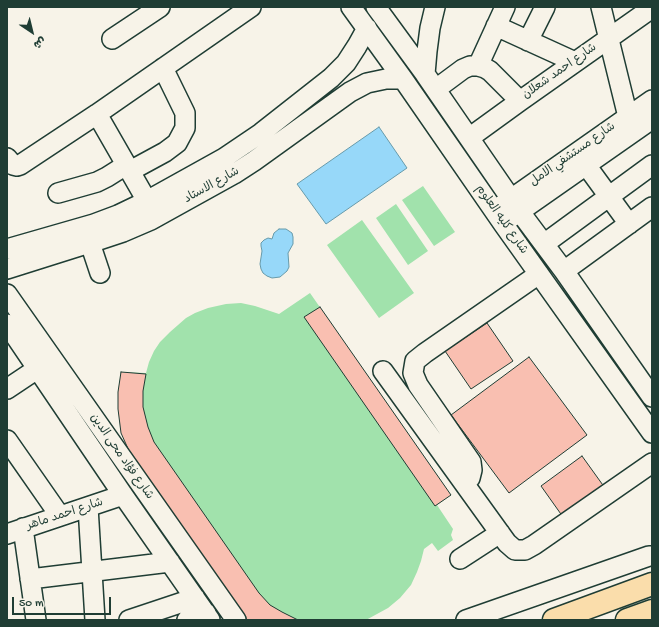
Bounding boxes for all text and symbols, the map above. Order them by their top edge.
north arrow [12,12,52,52]
text: ش [30,33,47,50]
street label: شارع احمد شعلان [520,41,600,103]
street label: شارع مستشفي الامل [527,120,619,190]
street label: شارع الاستاد [182,165,242,207]
street label: شارع كليه العلوم [472,183,530,257]
street label: شارع فؤاد محى الدين [86,411,156,503]
street label: شارع احمد ماهر [25,496,105,534]
scale bar [14,589,113,615]
text: 50 m [19,597,44,611]

